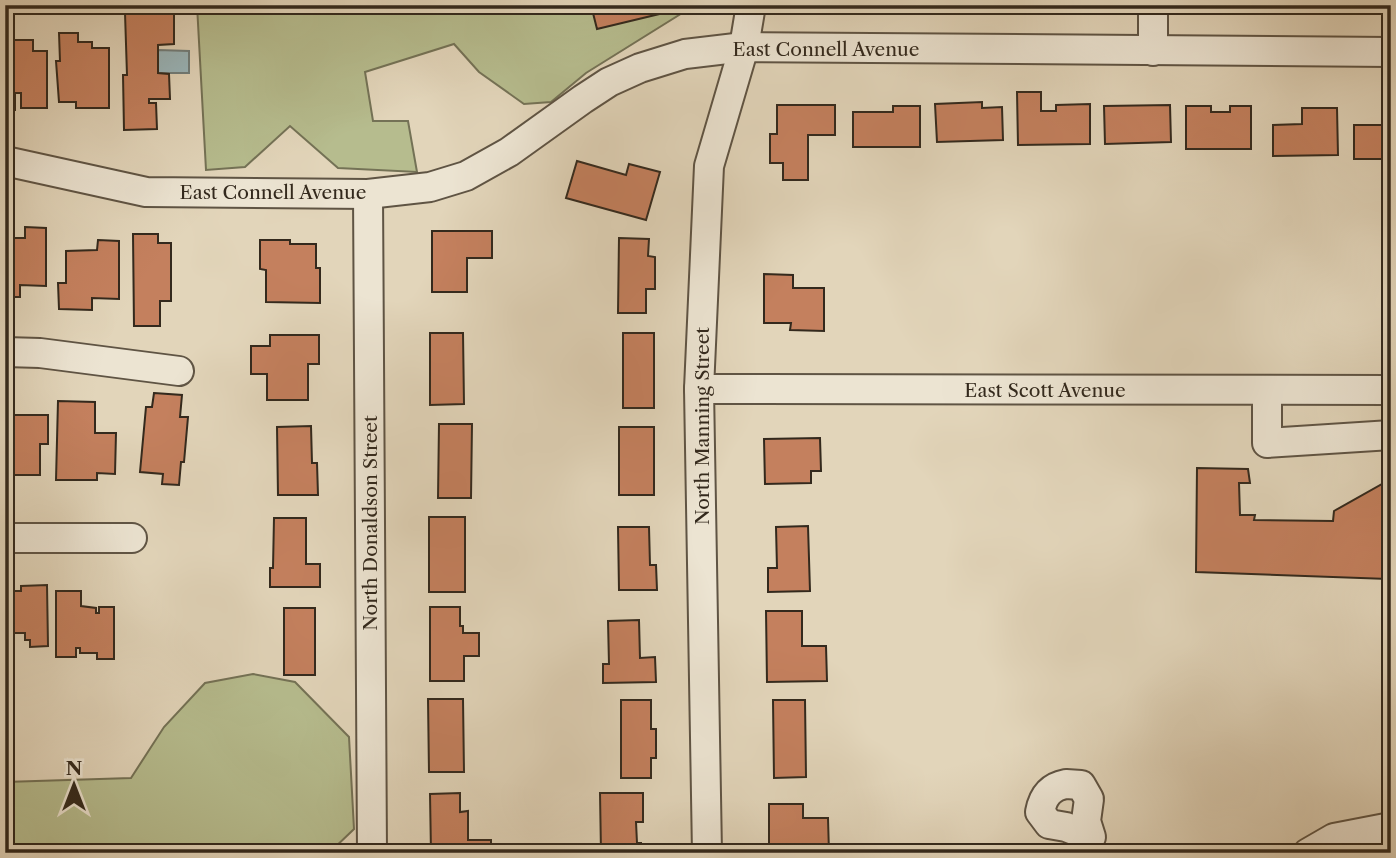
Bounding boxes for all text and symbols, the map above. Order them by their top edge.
street label: East Connell Avenue [733,38,919,61]
street label: East Connell Avenue [180,181,366,204]
street label: North Manning Street [691,327,714,525]
street label: East Scott Avenue [964,379,1126,402]
street label: North Donaldson Street [359,415,382,631]
north arrow [38,750,108,820]
text: N [66,757,82,780]

